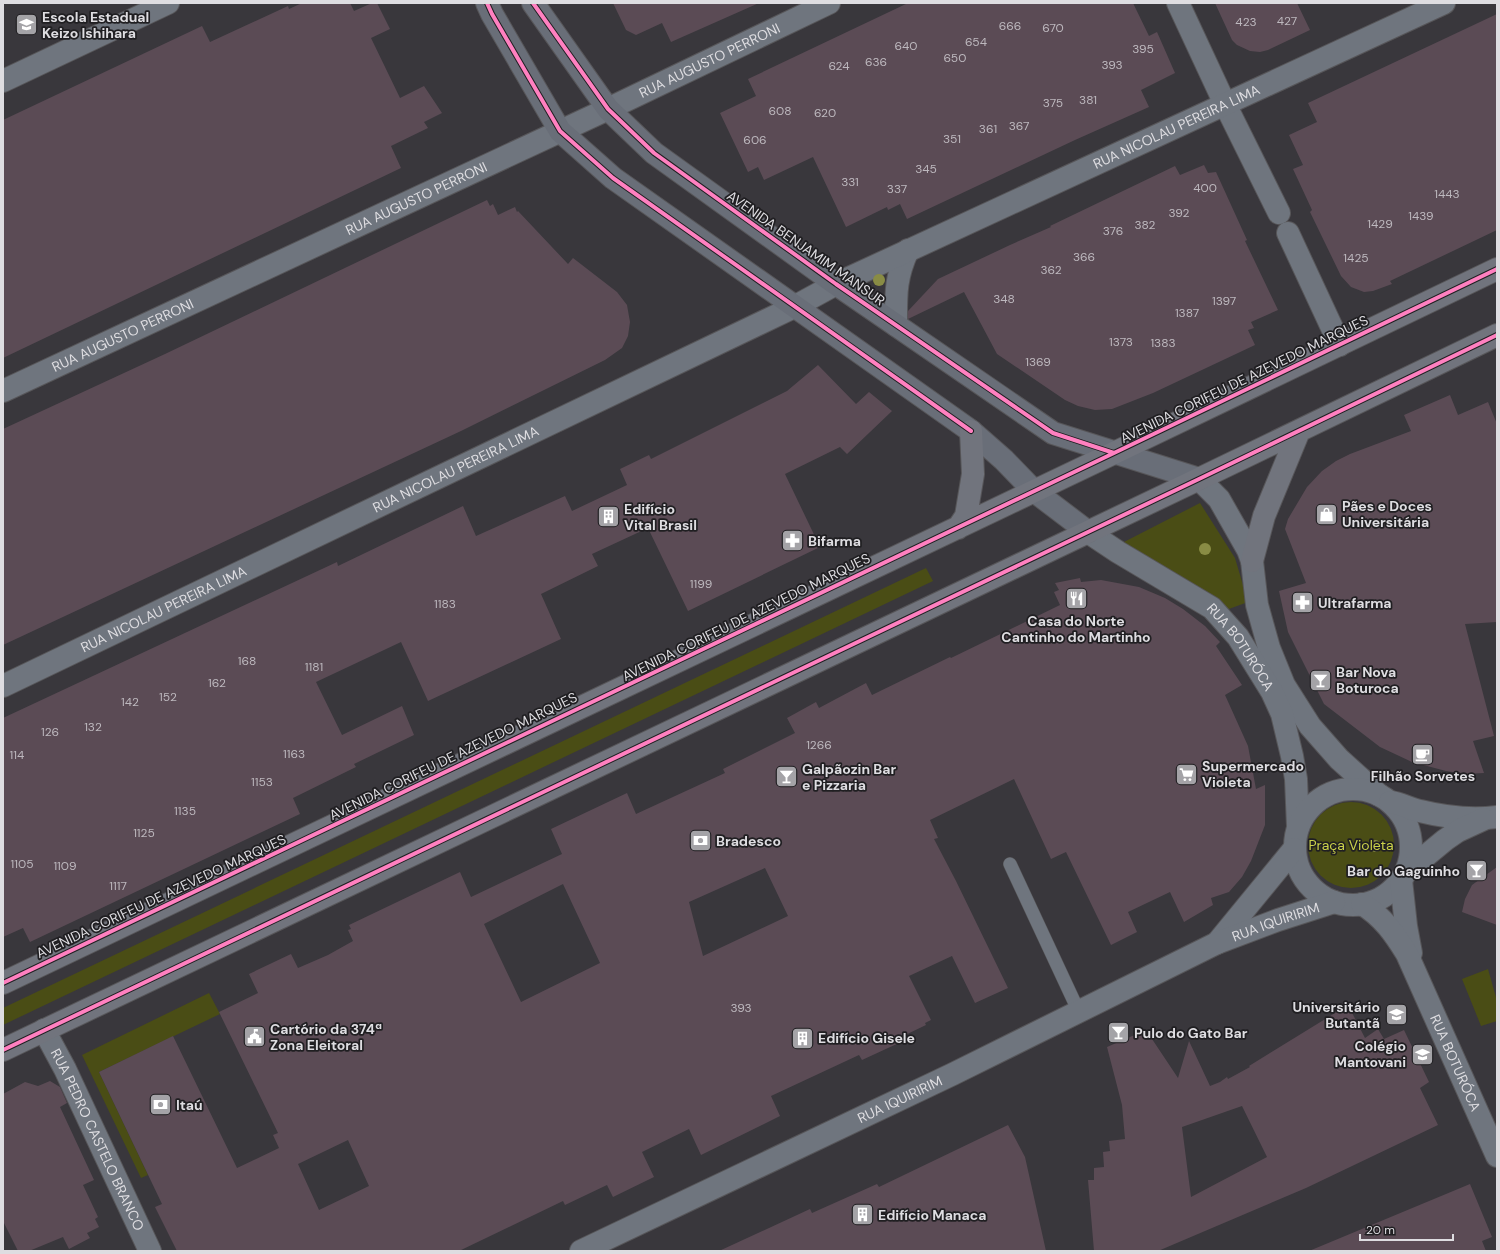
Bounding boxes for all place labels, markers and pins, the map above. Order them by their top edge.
place label: Escola Estadual Keizo Ishihara [42,8,149,42]
school or university icon: Escola Estadual Keizo Ishihara [13,12,39,38]
place label: Pães e Doces Universitária [1342,497,1432,531]
place label: Edifício Vital Brasil [624,500,697,534]
shop icon: Pães e Doces Universitária [1314,501,1340,527]
building icon: Edifício Vital Brasil [596,504,622,530]
pharmacy icon: Bifarma [780,528,806,554]
place label: Bifarma [808,532,861,550]
restaurant icon: Casa do Norte Cantinho do Martinho [1063,586,1089,612]
pharmacy icon: Ultrafarma [1290,590,1316,616]
place label: Ultrafarma [1318,594,1392,612]
place label: Casa do Norte Cantinho do Martinho [1001,612,1151,646]
place label: Bar Nova Boturoca [1336,663,1399,697]
bar icon: Bar Nova Boturoca [1308,667,1334,693]
cafe icon: Filhão Sorvetes [1410,741,1436,767]
place label: Supermercado Violeta [1202,757,1304,791]
place label: Galpãozin Bar e Pizzaria [802,760,897,794]
supermarket icon: Supermercado Violeta [1174,761,1200,787]
bar icon: Galpãozin Bar e Pizzaria [773,764,799,790]
place label: Filhão Sorvetes [1371,767,1475,785]
bank icon: Bradesco [688,828,714,854]
place label: Bradesco [716,832,781,850]
bar icon: Bar do Gaguinho [1463,858,1489,884]
place label: Bar do Gaguinho [1347,862,1460,880]
place label: Universitário Butantã [1293,998,1380,1032]
school or university icon: Universitário Butantã [1383,1002,1409,1028]
place label: Cartório da 374ª Zona Eleitoral [270,1020,382,1054]
bar icon: Pulo do Gato Bar [1105,1020,1131,1046]
public building icon: Cartório da 374ª Zona Eleitoral [242,1024,268,1050]
place label: Pulo do Gato Bar [1134,1024,1248,1042]
building icon: Edifício Gisele [790,1025,816,1051]
place label: Edifício Gisele [818,1029,915,1047]
place label: Colégio Mantovani [1334,1037,1406,1071]
school or university icon: Colégio Mantovani [1409,1041,1435,1067]
bank icon: Itaú [148,1092,174,1118]
place label: Itaú [176,1096,203,1114]
building icon: Edifício Manaca [850,1202,876,1228]
place label: Edifício Manaca [878,1206,986,1224]

